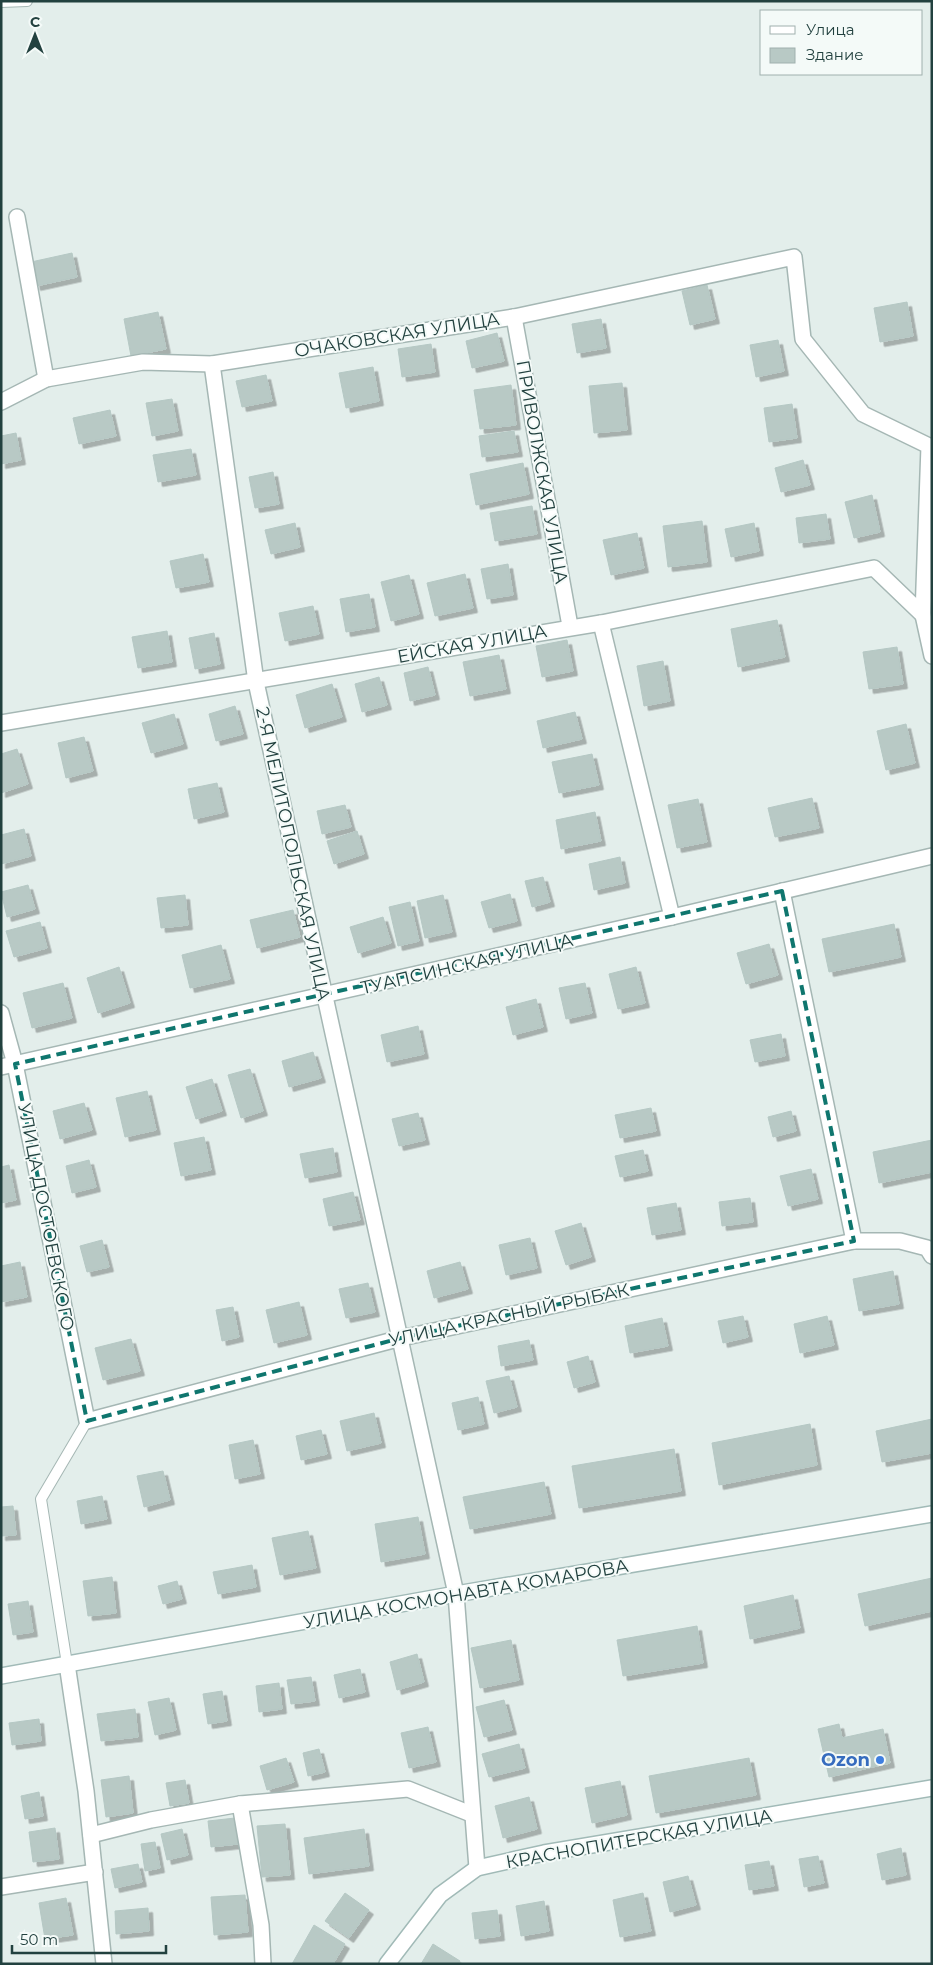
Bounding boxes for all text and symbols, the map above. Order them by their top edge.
north arrow [10,10,60,60]
legend [760,10,923,75]
text: С [30,13,40,31]
text: Улица [806,20,854,39]
text: Здание [806,45,864,64]
street label: ОЧАКОВСКАЯ УЛИЦА [293,308,502,362]
street label: ПРИВОЛЖСКАЯ УЛИЦА [511,358,573,586]
street label: ЕЙСКАЯ УЛИЦА [396,620,549,668]
street label: 2-Я МЕЛИТОПОЛЬСКАЯ УЛИЦА [251,705,335,1004]
street label: ТУАПСИНСКАЯ УЛИЦА [359,929,576,999]
street label: УЛИЦА ДОСТОЕВСКОГО [13,1101,79,1333]
street label: УЛИЦА КРАСНЫЙ РЫБАК [387,1279,632,1351]
street label: УЛИЦА КОСМОНАВТА КОМАРОВА [302,1554,631,1633]
place label: Ozon [821,1749,870,1771]
marker: Ozon [874,1754,886,1766]
street label: КРАСНОПИТЕРСКАЯ УЛИЦА [504,1805,774,1873]
scale bar [12,1922,166,1954]
text: 50 m [20,1930,58,1949]

